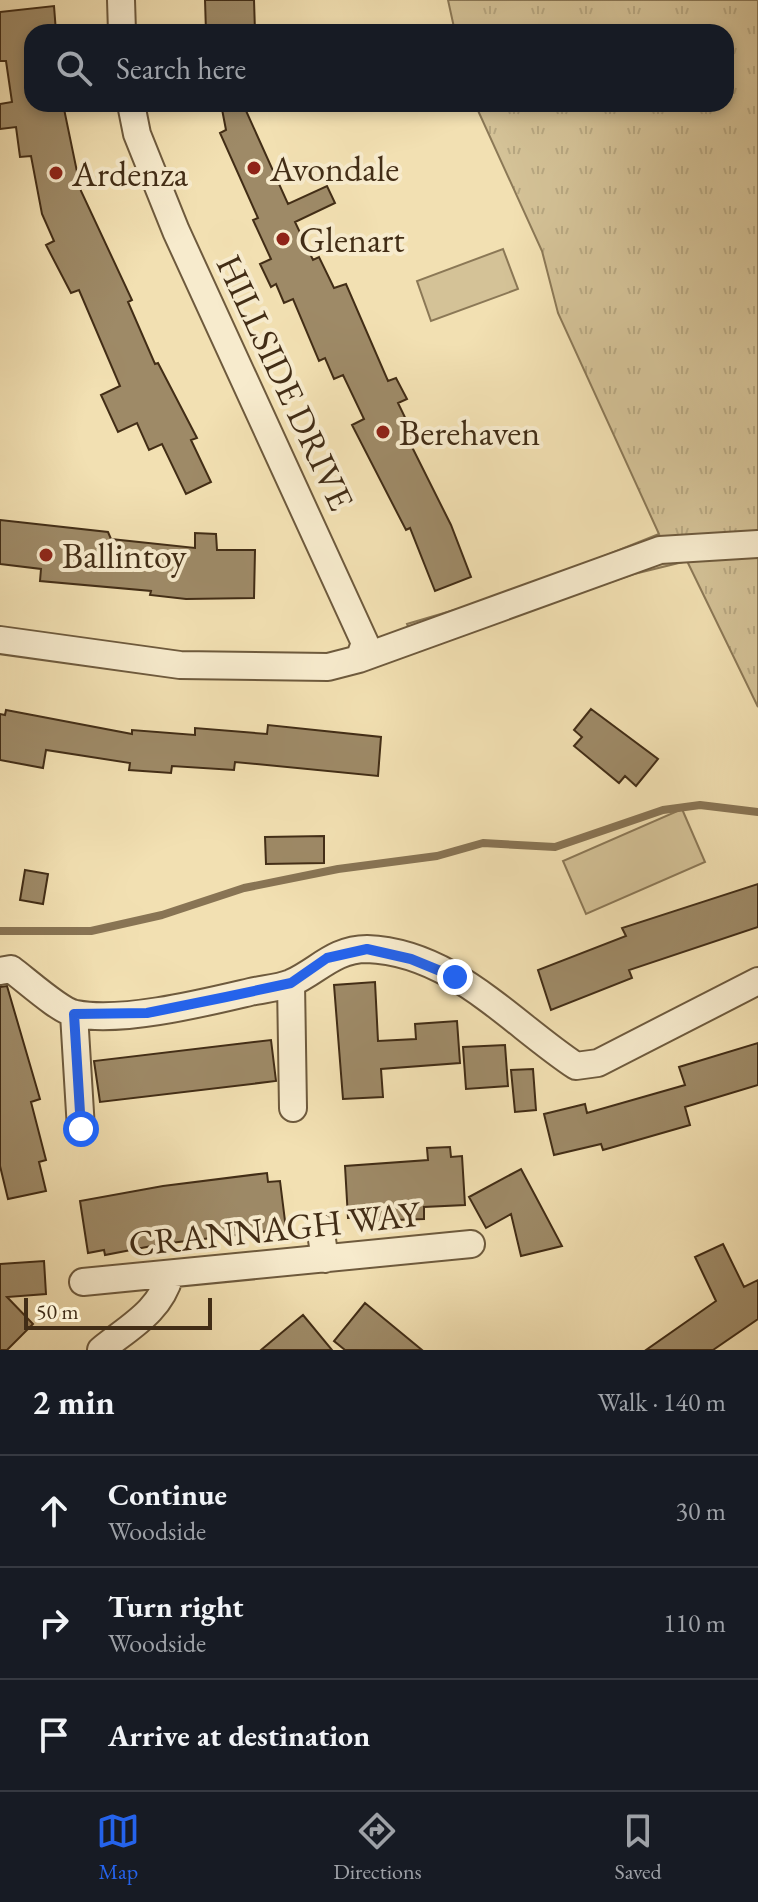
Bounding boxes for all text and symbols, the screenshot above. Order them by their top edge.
search box [24,24,734,112]
icon: search [52,46,96,90]
text: Search here [116,49,246,88]
place label: Avondale [269,145,399,192]
place label: Ardenza [71,150,189,197]
marker: Avondale [245,159,263,177]
marker: Ardenza [47,164,65,182]
place label: Glenart [299,216,405,263]
marker: Glenart [274,230,292,248]
street label: HILLSIDE DRIVE [206,247,365,517]
place label: Berehaven [399,409,540,456]
marker: Berehaven [374,423,392,441]
place label: Ballintoy [62,532,187,579]
marker: Ballintoy [37,546,55,564]
route end [437,959,473,995]
route start [63,1111,99,1147]
street label: CRANNAGH WAY [126,1190,424,1267]
scale bar [24,1294,212,1330]
text: 50 m [36,1297,79,1326]
text: 2 min [32,1380,115,1424]
text: Walk · 140 m [598,1385,726,1419]
text: Continue [108,1475,227,1514]
icon: ahead [32,1489,76,1533]
text: 30 m [676,1494,726,1528]
text: Woodside [108,1514,206,1548]
text: Turn right [108,1587,244,1626]
icon: right [32,1601,76,1645]
text: 110 m [663,1606,726,1640]
text: Woodside [108,1626,206,1660]
icon: arrive [32,1713,76,1757]
text: Arrive at destination [108,1716,370,1755]
tab: Map [96,1809,140,1886]
tab: Directions [333,1809,422,1886]
tab: Saved [614,1809,662,1886]

